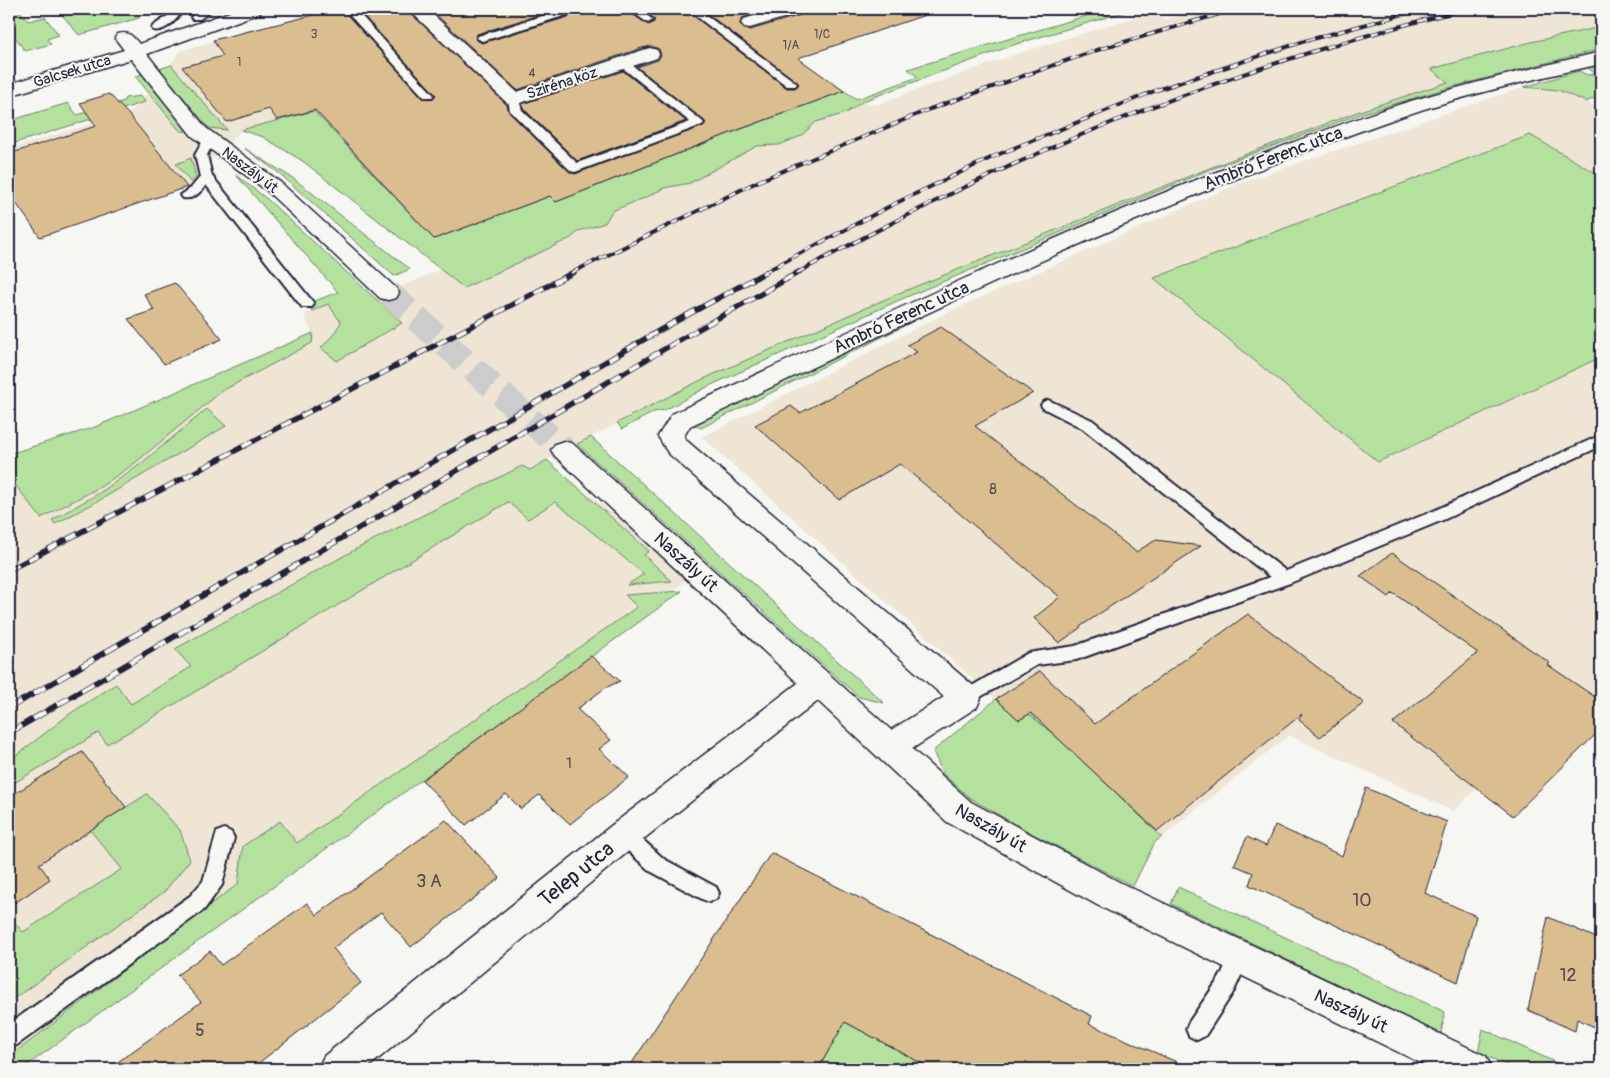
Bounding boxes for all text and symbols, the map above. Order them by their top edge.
house number: 3 [311,27,318,42]
house number: 1/C [814,27,830,42]
house number: 1/A [783,38,800,53]
street label: Galcsek utca [31,51,113,92]
house number: 1 [237,55,241,70]
street label: Sziréna köz [524,63,600,104]
house number: 4 [529,66,536,81]
street label: Ambró Ferenc utca [1200,121,1346,196]
street label: Naszály út [218,143,282,198]
street label: Ambró Ferenc utca [830,276,973,359]
house number: 8 [989,480,997,499]
street label: Naszály út [649,527,723,598]
house number: 1 [566,754,572,773]
street label: Naszály út [951,799,1031,858]
street label: Telep utca [533,836,620,913]
house number: 3 A [416,870,442,893]
house number: 10 [1352,889,1372,912]
house number: 12 [1559,964,1577,987]
street label: Naszály út [1310,984,1392,1039]
house number: 5 [195,1019,205,1042]

